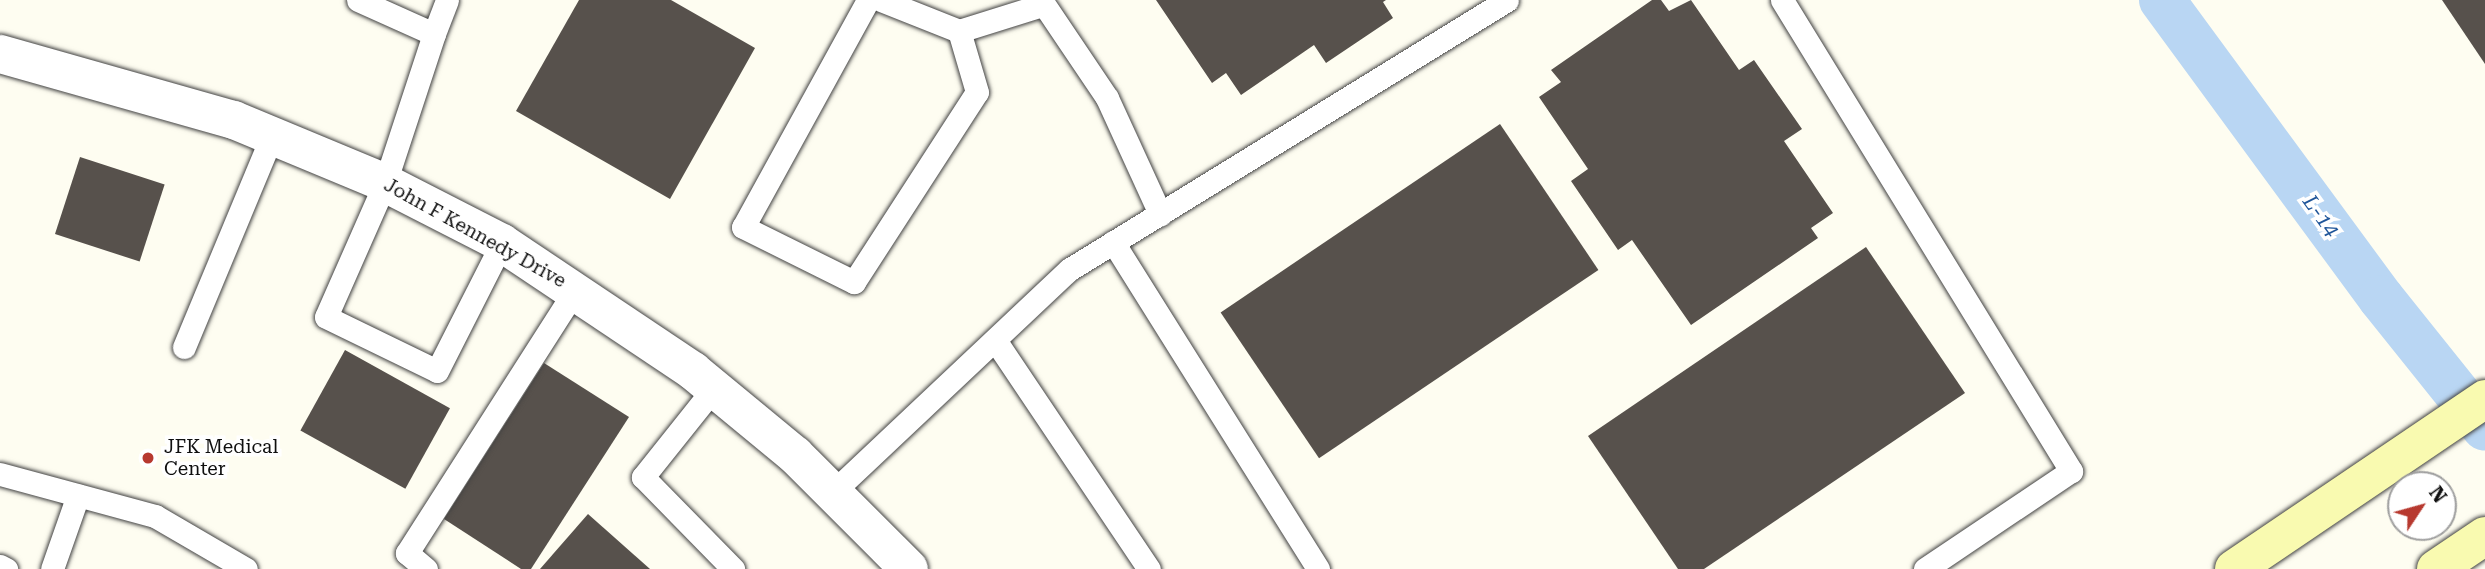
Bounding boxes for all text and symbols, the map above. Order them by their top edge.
street label: John F Kennedy Drive [380,173,570,293]
water label: L-14 [2297,190,2345,242]
place label: JFK Medical Center [164,436,278,480]
marker: JFK Medical Center [138,448,158,468]
north arrow [2387,471,2457,541]
text: N [2424,482,2451,507]

